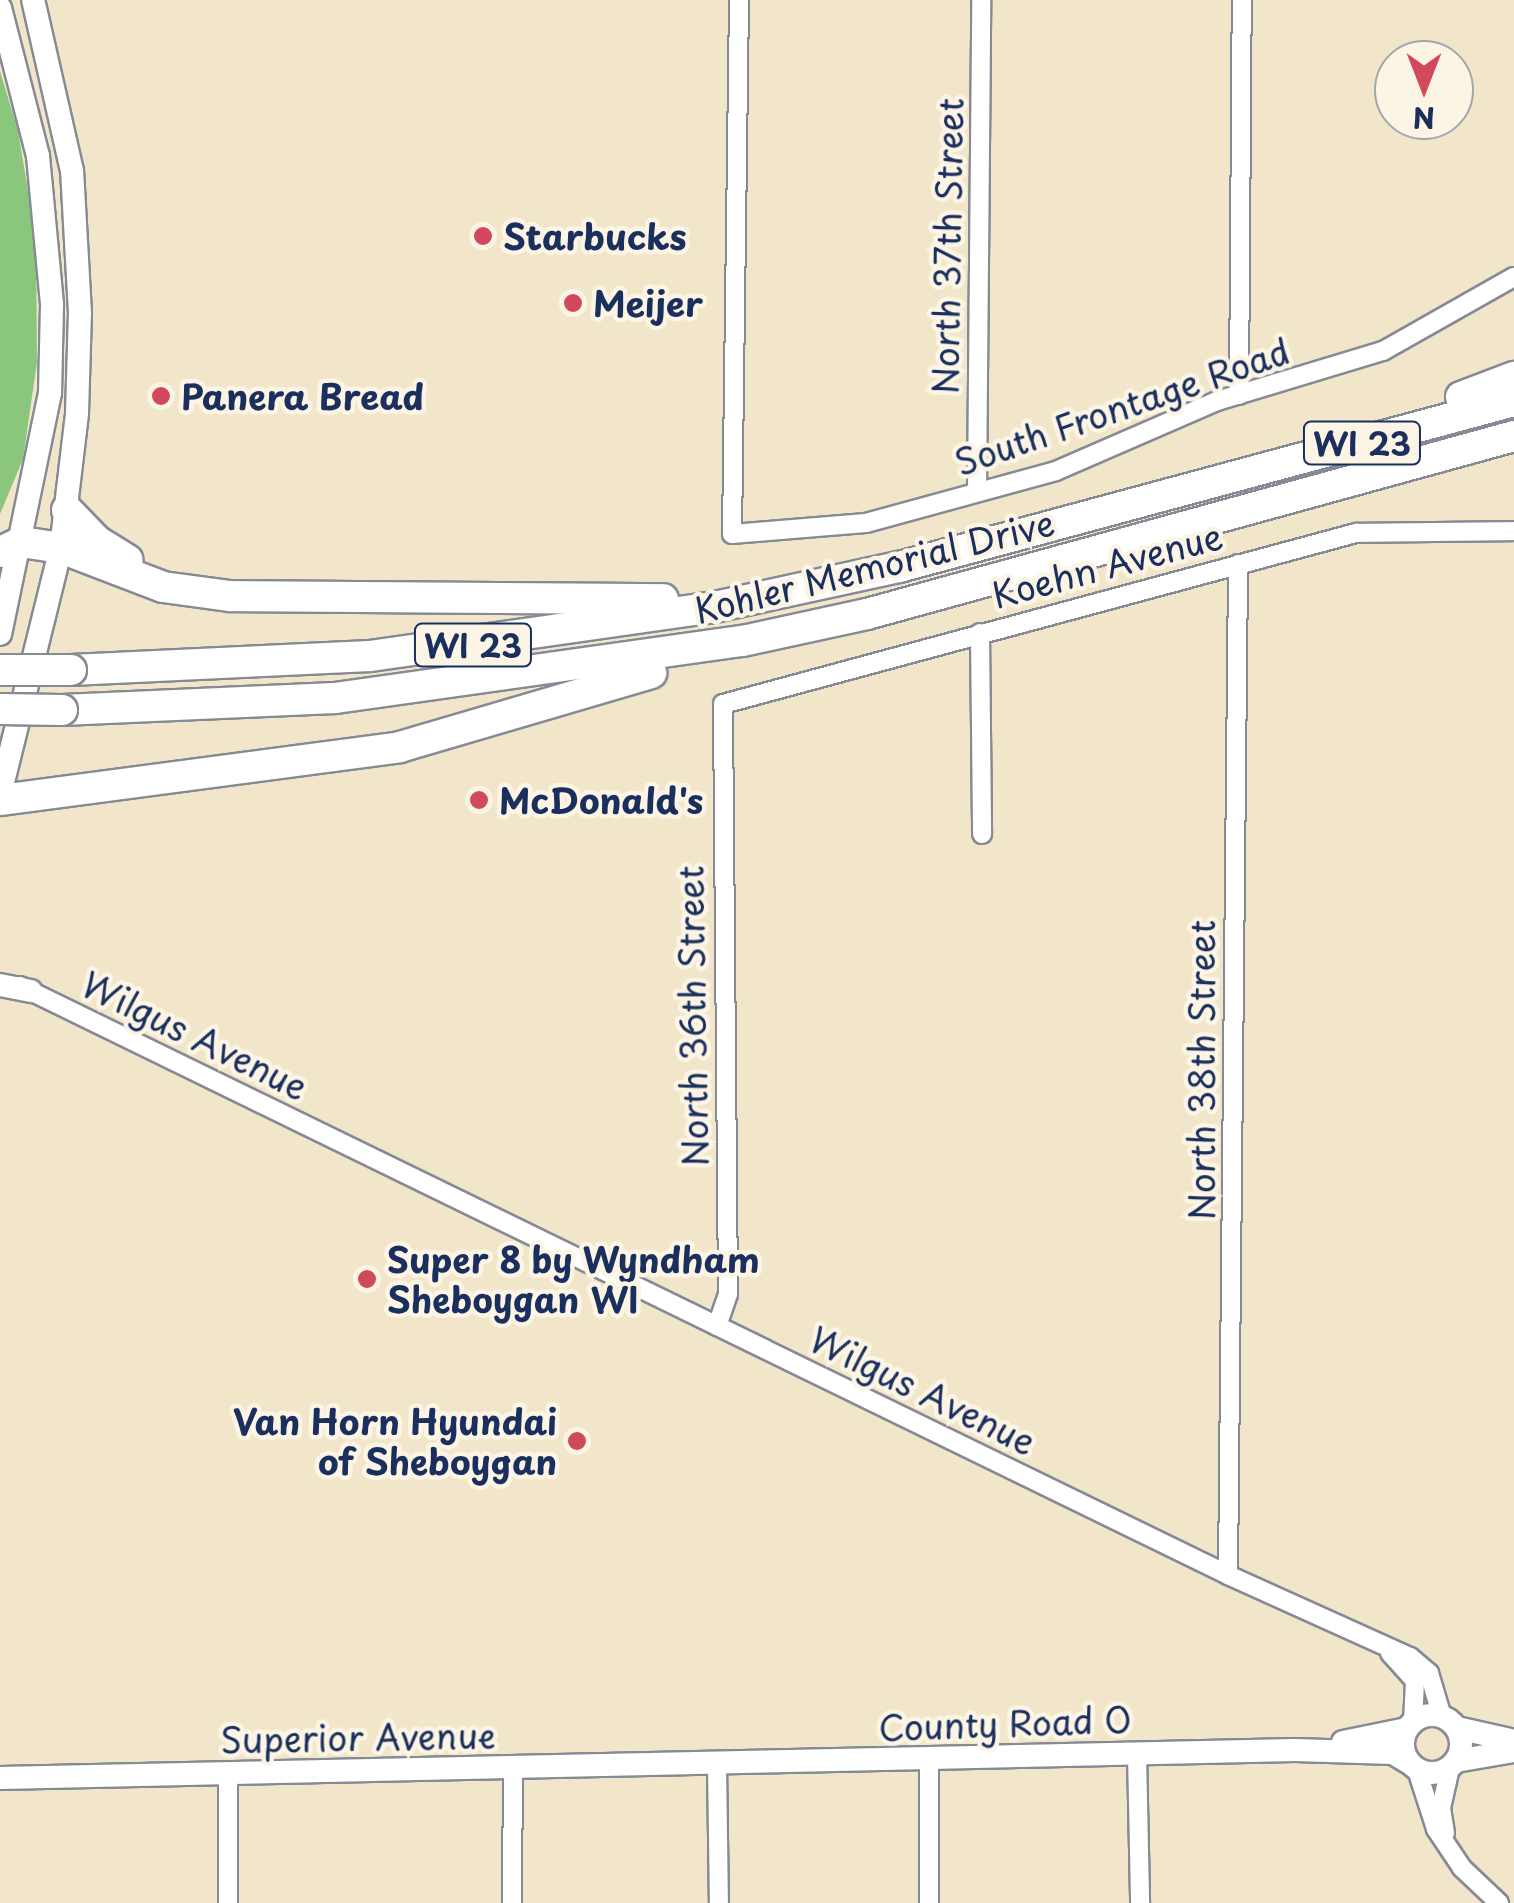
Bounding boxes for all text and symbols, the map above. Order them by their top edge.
north arrow [1374,40,1474,140]
street label: North 37th Street [923,95,971,397]
text: N [1413,97,1435,140]
place label: Starbucks [503,215,687,257]
marker: Starbucks [472,225,494,247]
place label: Meijer [593,282,703,324]
marker: Meijer [562,292,584,314]
street label: South Frontage Road [948,329,1296,483]
place label: Panera Bread [181,375,425,417]
marker: Panera Bread [150,385,172,407]
road number: WI 23 [1302,416,1422,470]
street label: Kohler Memorial Drive [684,500,1064,632]
street label: Koehn Avenue [988,514,1226,616]
road number: WI 23 [413,618,533,672]
place label: McDonald's [499,779,704,821]
marker: McDonald's [468,789,490,811]
street label: North 36th Street [668,862,716,1170]
street label: North 38th Street [1180,918,1222,1222]
street label: Wilgus Avenue [76,963,314,1107]
place label: Super 8 by Wyndham Sheboygan WI [387,1238,763,1320]
marker: Super 8 by Wyndham Sheboygan WI [356,1268,378,1290]
street label: Wilgus Avenue [804,1318,1042,1462]
place label: Van Horn Hyundai of Sheboygan [233,1400,557,1482]
marker: Van Horn Hyundai of Sheboygan [566,1430,588,1452]
street label: County Road O [876,1698,1134,1748]
street label: Superior Avenue [221,1714,495,1760]

